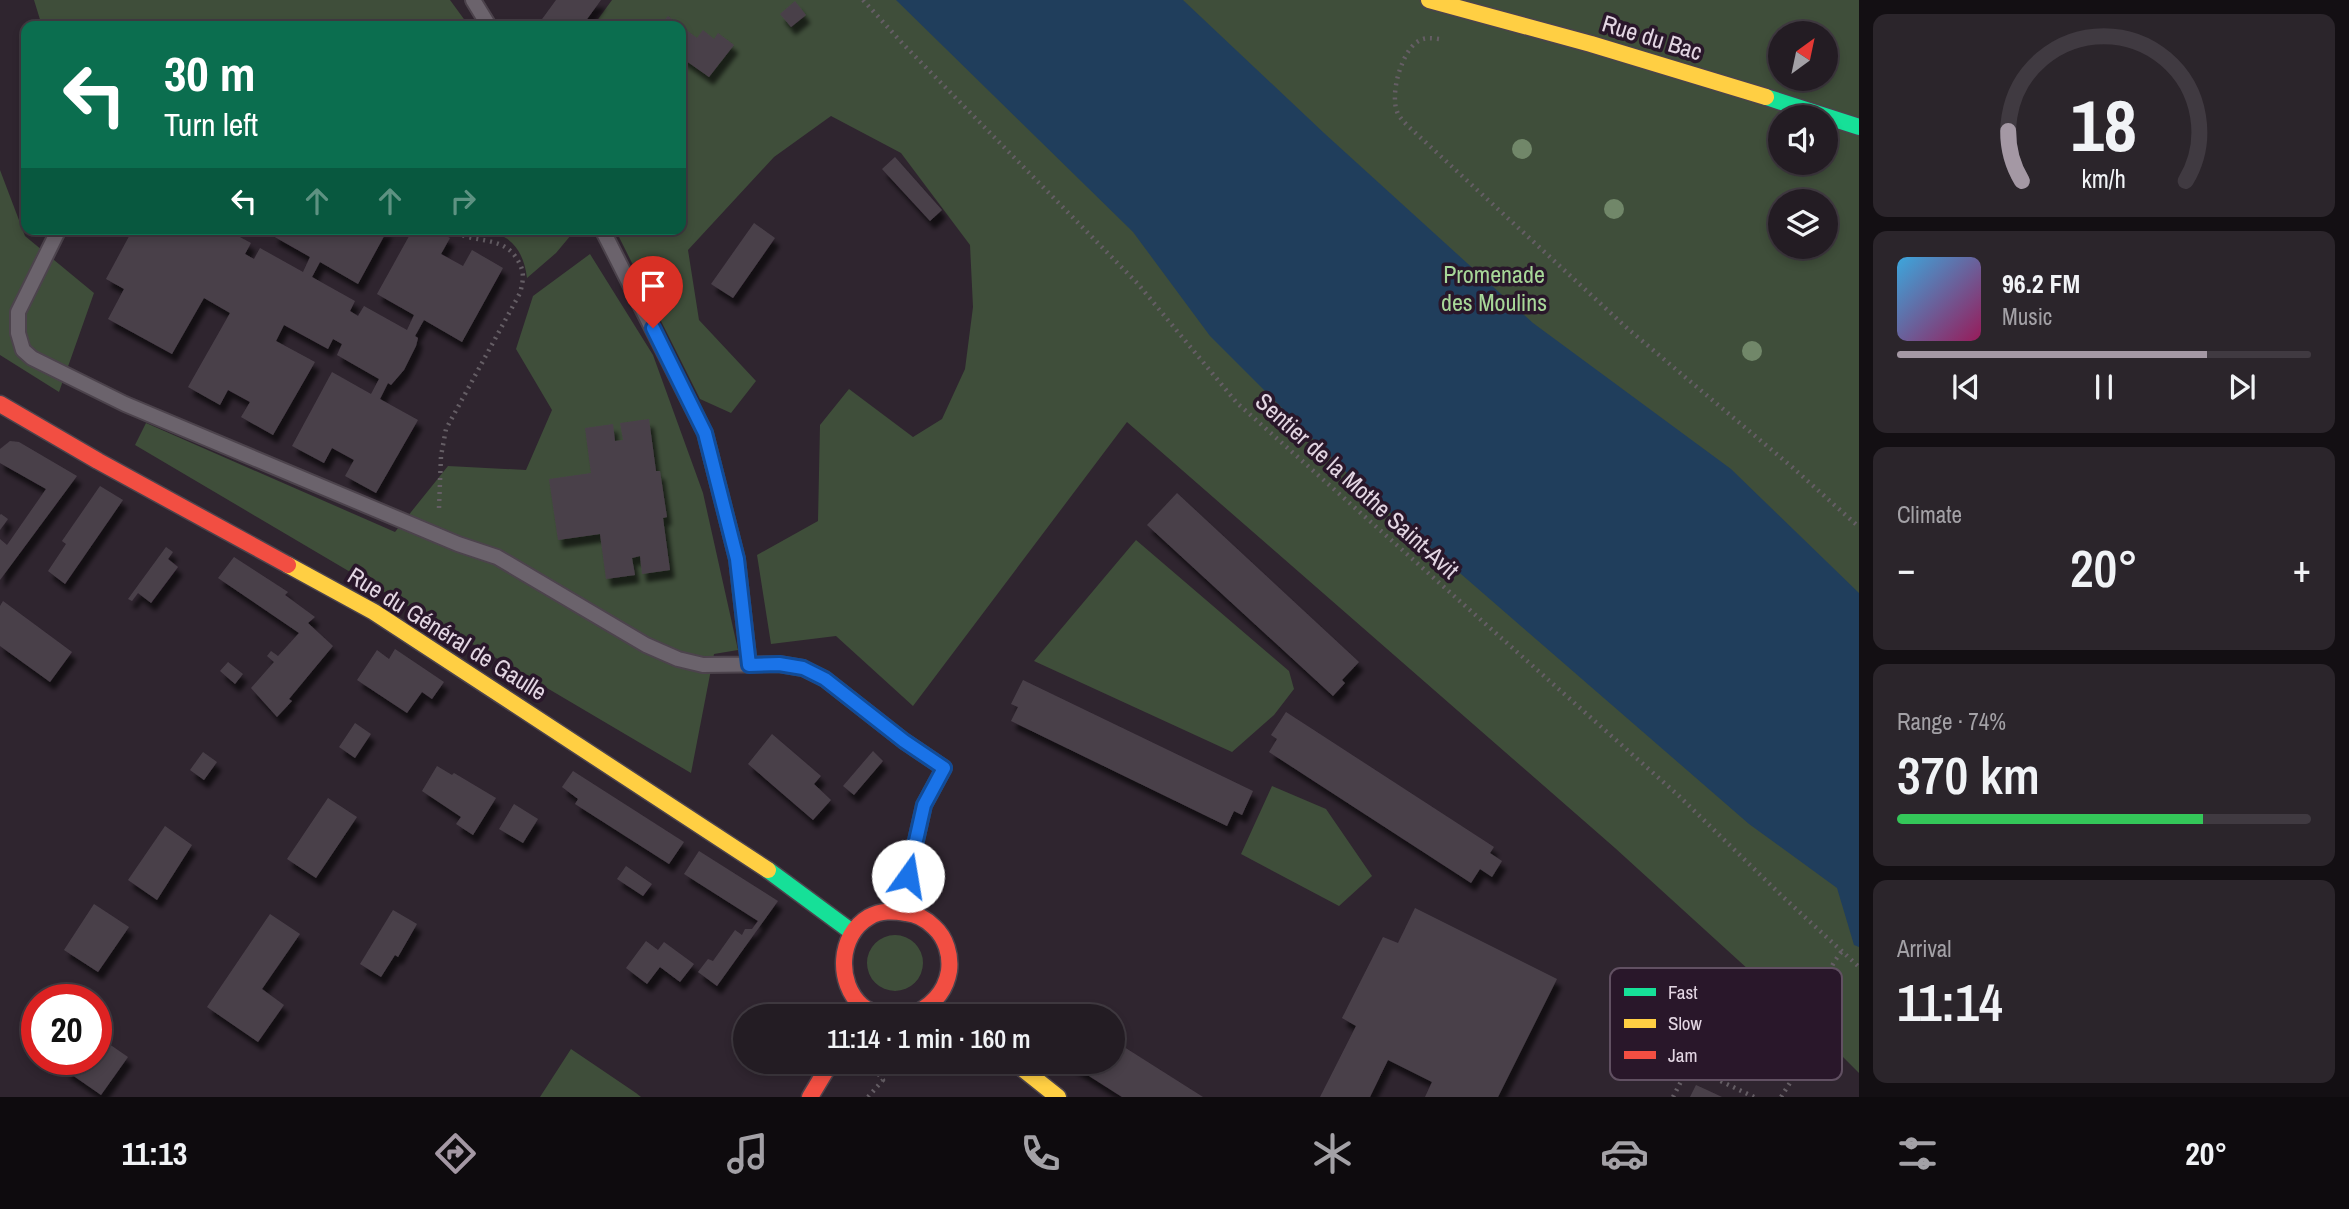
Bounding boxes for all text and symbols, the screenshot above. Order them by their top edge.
street label: Rue du Bac [1598,7,1706,67]
north arrow [1768,21,1838,91]
map controls [1768,21,1838,259]
text: 30 m [164,40,256,106]
icon: left [49,49,140,140]
text: 18 [2071,77,2137,175]
text: Turn left [164,103,258,146]
button: sound [1768,105,1838,175]
text: km/h [2082,162,2126,196]
icon: left [225,182,263,220]
icon: ahead [298,182,336,220]
icon: ahead [371,182,409,220]
icon: right [444,182,482,220]
button: layers [1768,189,1838,259]
pin [623,256,683,328]
park label: Promenade des Moulins [1441,258,1547,318]
text: 96.2 FM [2002,266,2080,301]
icon: arrive [634,267,672,305]
text: Music [2002,301,2052,332]
icon: previous [1947,368,1985,406]
icon: pause [2085,368,2123,406]
icon: next [2223,368,2261,406]
street label: Sentier de la Mothe Saint-Avit [1249,385,1467,586]
text: Climate [1897,499,1962,530]
text: 20° [2070,533,2138,603]
text: − [1897,543,1915,594]
text: + [2293,543,2311,594]
street label: Rue du Général de Gaulle [342,559,553,707]
text: Range · 74% [1897,706,2006,737]
text: 370 km [1897,740,2040,810]
position arrow [871,839,945,913]
text: Arrival [1897,933,1952,964]
text: 11:14 [1897,967,2003,1037]
legend [1610,968,1842,1080]
text: Fast [1668,979,1698,1005]
speed limit sign: 20 [21,984,112,1075]
text: Slow [1668,1010,1703,1036]
text: 11:14 · 1 min · 160 m [827,1021,1031,1056]
text: Jam [1668,1042,1697,1068]
icon: directions [431,1129,480,1178]
icon: music [723,1129,772,1178]
icon: phone [1016,1129,1065,1178]
icon: climate [1308,1129,1357,1178]
icon: car [1600,1129,1649,1178]
icon: filters [1893,1129,1942,1178]
text: 11:13 [122,1132,187,1175]
text: 20° [2185,1132,2227,1175]

